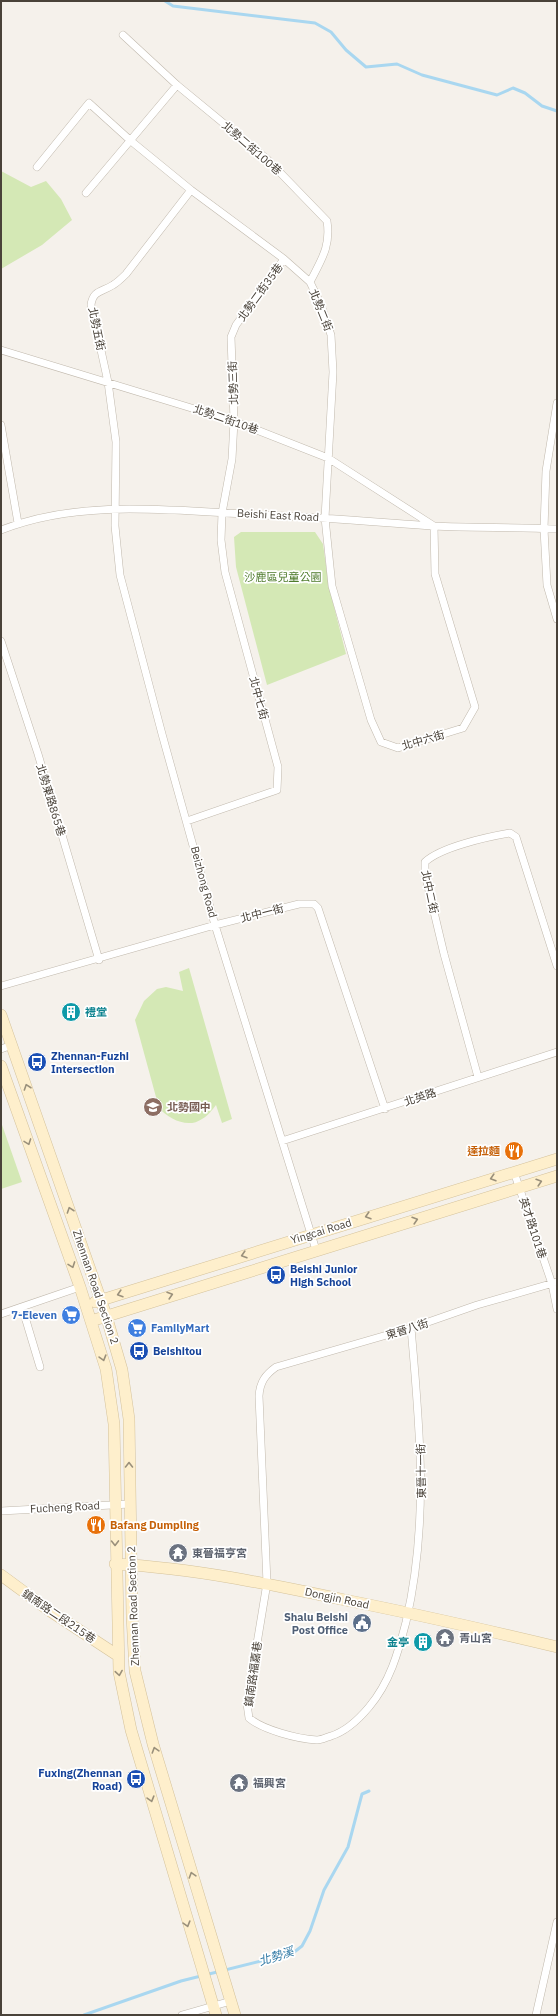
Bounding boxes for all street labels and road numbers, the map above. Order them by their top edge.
street label: 北勢二街100巷 [219,118,285,178]
street label: 北勢二街35巷 [234,260,286,324]
street label: 北勢二街 [306,287,336,333]
street label: 北勢五街 [86,306,108,352]
street label: 北勢三街 [225,361,241,405]
street label: 北勢二街10巷 [191,401,261,437]
street label: Beishi East Road [237,506,319,524]
street label: 北中七街 [247,675,271,721]
street label: 北中六街 [400,727,446,753]
street label: 北勢東路865巷 [33,762,69,838]
street label: Beizhong Road [188,845,220,919]
street label: 北中二街 [419,869,441,915]
street label: 北中一街 [239,901,285,925]
street label: 北英路 [402,1085,438,1109]
street label: 英才路101巷 [516,1195,550,1261]
street label: Yingcai Road [289,1215,353,1247]
street label: Zhennan Road Section 2 [70,1228,122,1346]
street label: 東晉八街 [384,1316,430,1342]
street label: 東晉十一街 [414,1443,428,1499]
street label: Fucheng Road [30,1498,100,1516]
street label: Zhennan Road Section 2 [124,1546,142,1666]
street label: Dongjin Road [304,1584,370,1612]
street label: 鎮南路二段215巷 [20,1586,98,1646]
street label: 鎮南路福嘉巷 [241,1640,265,1708]

